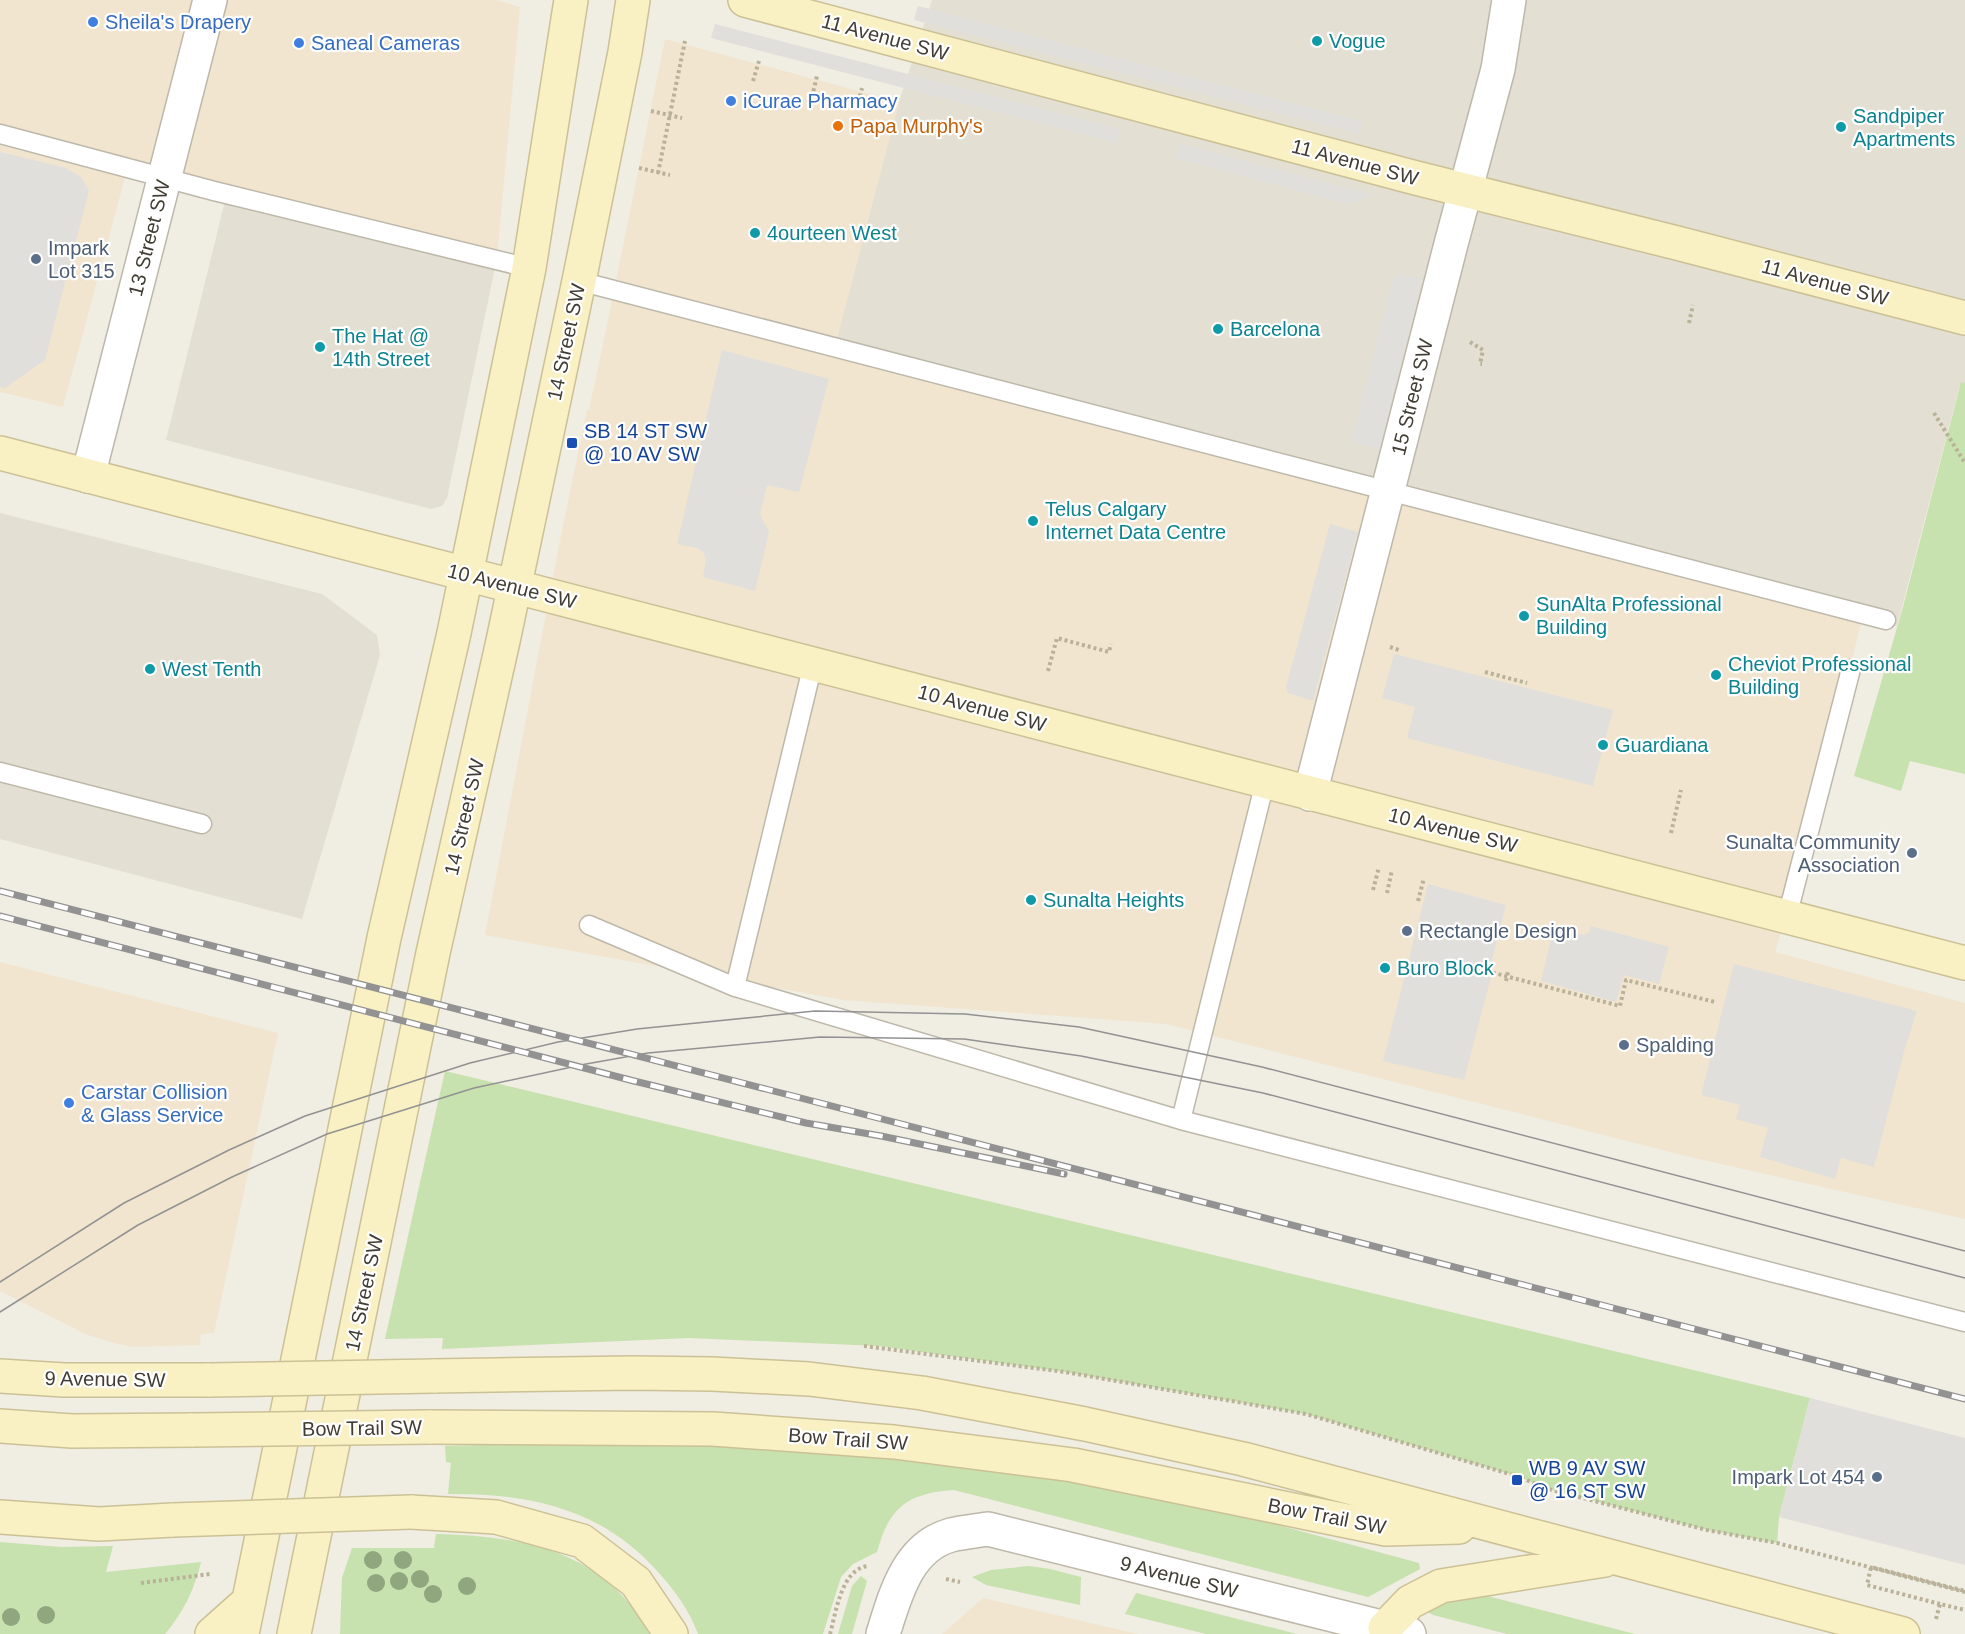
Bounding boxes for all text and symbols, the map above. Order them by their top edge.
street label: 11 Avenue SW [819,9,951,65]
place label: Sheila's Drapery [105,11,251,33]
marker: Sheila's Drapery [86,15,100,29]
place label: Vogue [1329,30,1386,52]
place label: Saneal Cameras [311,32,460,54]
marker: Vogue [1310,34,1324,48]
marker: Saneal Cameras [292,36,306,50]
place label: iCurae Pharmacy [743,90,898,112]
marker: iCurae Pharmacy [724,94,738,108]
place label: Sandpiper Apartments [1853,105,1955,150]
place label: Papa Murphy's [850,115,983,137]
marker: Papa Murphy's [831,119,845,133]
marker: Sandpiper Apartments [1834,120,1848,134]
street label: 11 Avenue SW [1289,134,1421,190]
street label: 13 Street SW [124,178,174,298]
place label: 4ourteen West [767,222,897,244]
marker: 4ourteen West [748,226,762,240]
place label: Impark Lot 315 [48,237,115,282]
marker: Impark Lot 315 [29,252,43,266]
street label: 11 Avenue SW [1759,254,1891,310]
street label: 14 Street SW [543,281,589,402]
place label: Barcelona [1230,318,1321,340]
marker: Barcelona [1211,322,1225,336]
place label: The Hat @ 14th Street [332,325,430,370]
street label: 15 Street SW [1387,337,1437,457]
marker: The Hat @ 14th Street [313,340,327,354]
place label: SB 14 ST SW @ 10 AV SW [584,420,707,465]
marker: SB 14 ST SW @ 10 AV SW [565,436,579,450]
place label: Telus Calgary Internet Data Centre [1045,498,1226,543]
marker: Telus Calgary Internet Data Centre [1026,514,1040,528]
street label: 10 Avenue SW [445,559,579,613]
place label: SunAlta Professional Building [1536,593,1722,638]
marker: SunAlta Professional Building [1517,609,1531,623]
place label: Cheviot Professional Building [1728,653,1911,698]
place label: West Tenth [162,658,261,680]
marker: West Tenth [143,662,157,676]
marker: Cheviot Professional Building [1709,668,1723,682]
street label: 10 Avenue SW [915,680,1049,736]
place label: Guardiana [1615,734,1709,756]
marker: Guardiana [1596,738,1610,752]
street label: 14 Street SW [440,756,488,877]
street label: 10 Avenue SW [1386,803,1520,857]
place label: Sunalta Community Association [1725,831,1900,876]
marker: Sunalta Community Association [1905,846,1919,860]
place label: Sunalta Heights [1043,889,1184,911]
marker: Sunalta Heights [1024,893,1038,907]
place label: Rectangle Design [1419,920,1577,942]
marker: Rectangle Design [1400,924,1414,938]
place label: Buro Block [1397,957,1495,979]
marker: Buro Block [1378,961,1392,975]
place label: Spalding [1636,1034,1714,1056]
marker: Spalding [1617,1038,1631,1052]
place label: Carstar Collision & Glass Service [81,1081,228,1126]
marker: Carstar Collision & Glass Service [62,1096,76,1110]
street label: 14 Street SW [341,1232,387,1353]
street label: 9 Avenue SW [44,1367,166,1391]
street label: Bow Trail SW [302,1416,422,1440]
street label: Bow Trail SW [787,1424,909,1454]
place label: WB 9 AV SW @ 16 ST SW [1529,1457,1646,1502]
place label: Impark Lot 454 [1732,1466,1865,1488]
marker: Impark Lot 454 [1870,1470,1884,1484]
marker: WB 9 AV SW @ 16 ST SW [1510,1473,1524,1487]
street label: Bow Trail SW [1266,1494,1388,1538]
street label: 9 Avenue SW [1118,1552,1240,1602]

